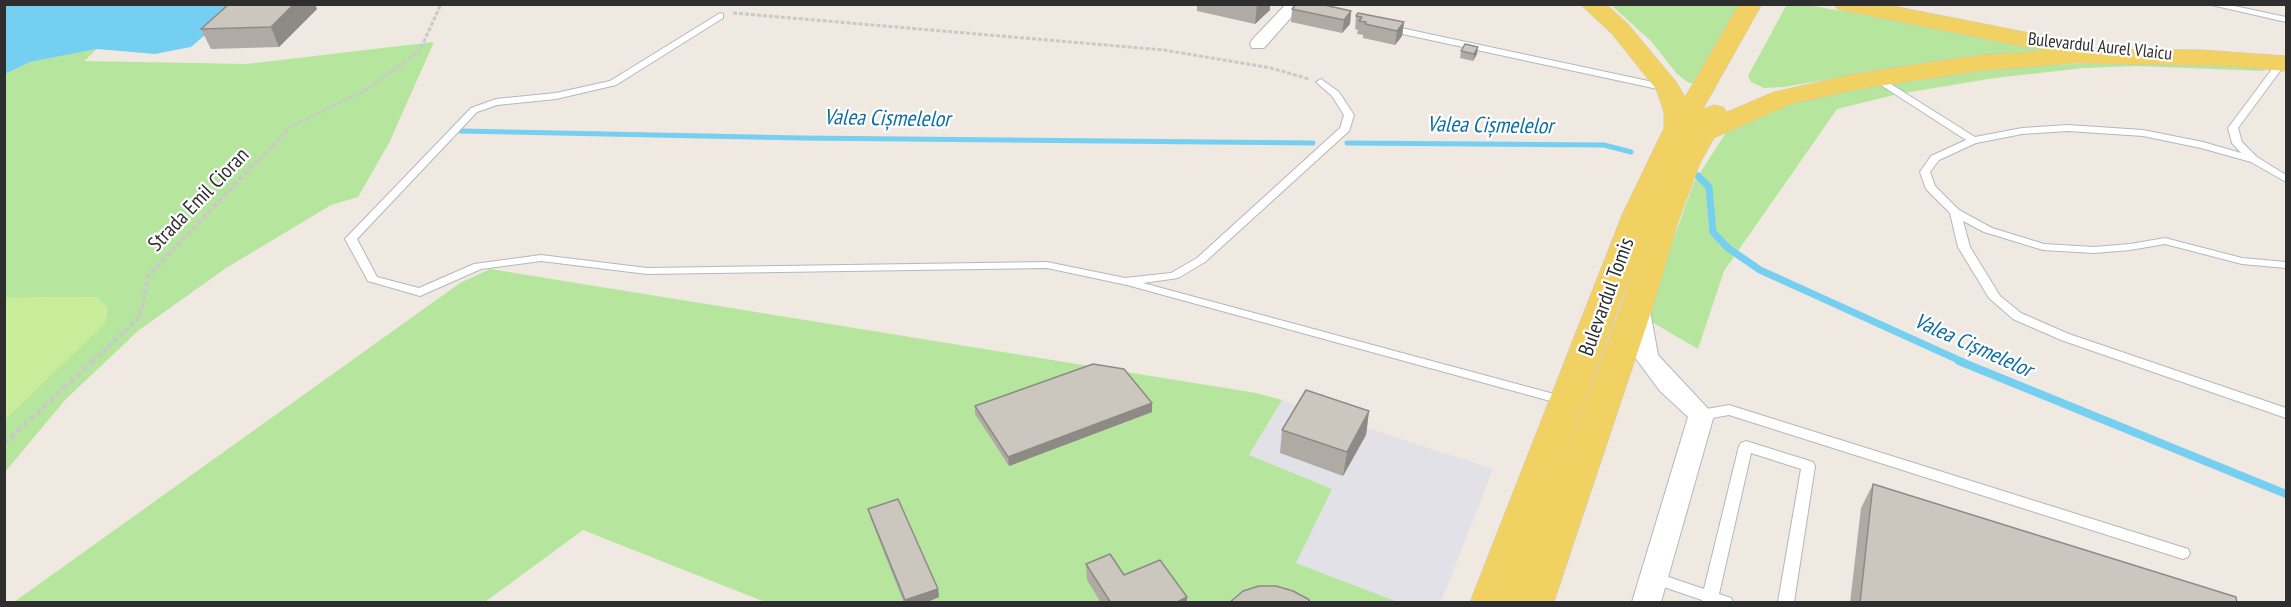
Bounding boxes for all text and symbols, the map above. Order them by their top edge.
street label: Bulevardul Aurel Vlaicu [2027,29,2173,65]
water label: Valea Cișmelelor [824,105,950,133]
water label: Valea Cișmelelor [1427,112,1553,140]
street label: Strada Emil Cioran [143,143,255,257]
street label: Bulevardul Tomis [1574,235,1640,359]
water label: Valea Cișmelelor [1910,308,2036,384]

